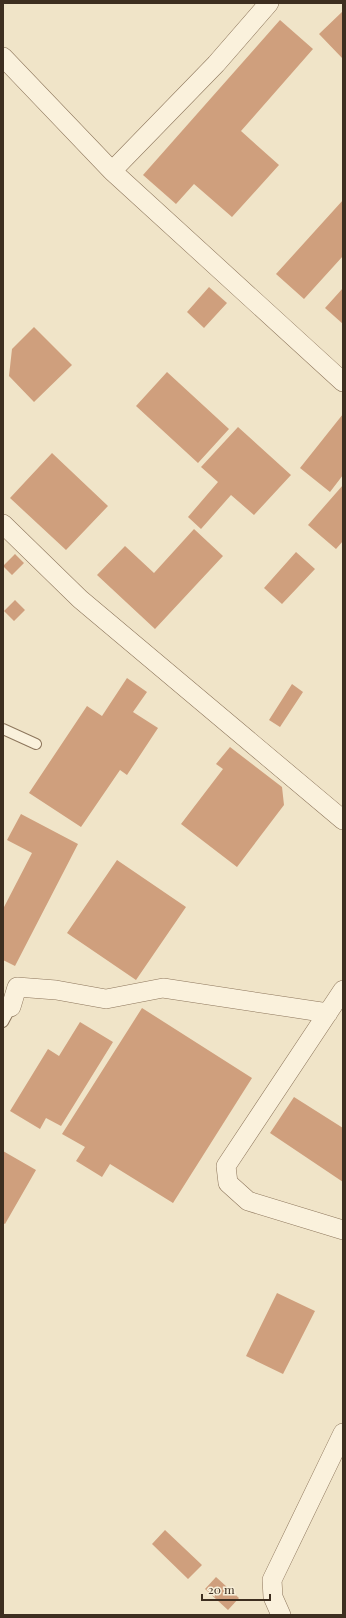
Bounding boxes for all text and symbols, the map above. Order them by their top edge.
scale bar [202,1576,270,1602]
text: 20 m [208,1581,235,1597]

